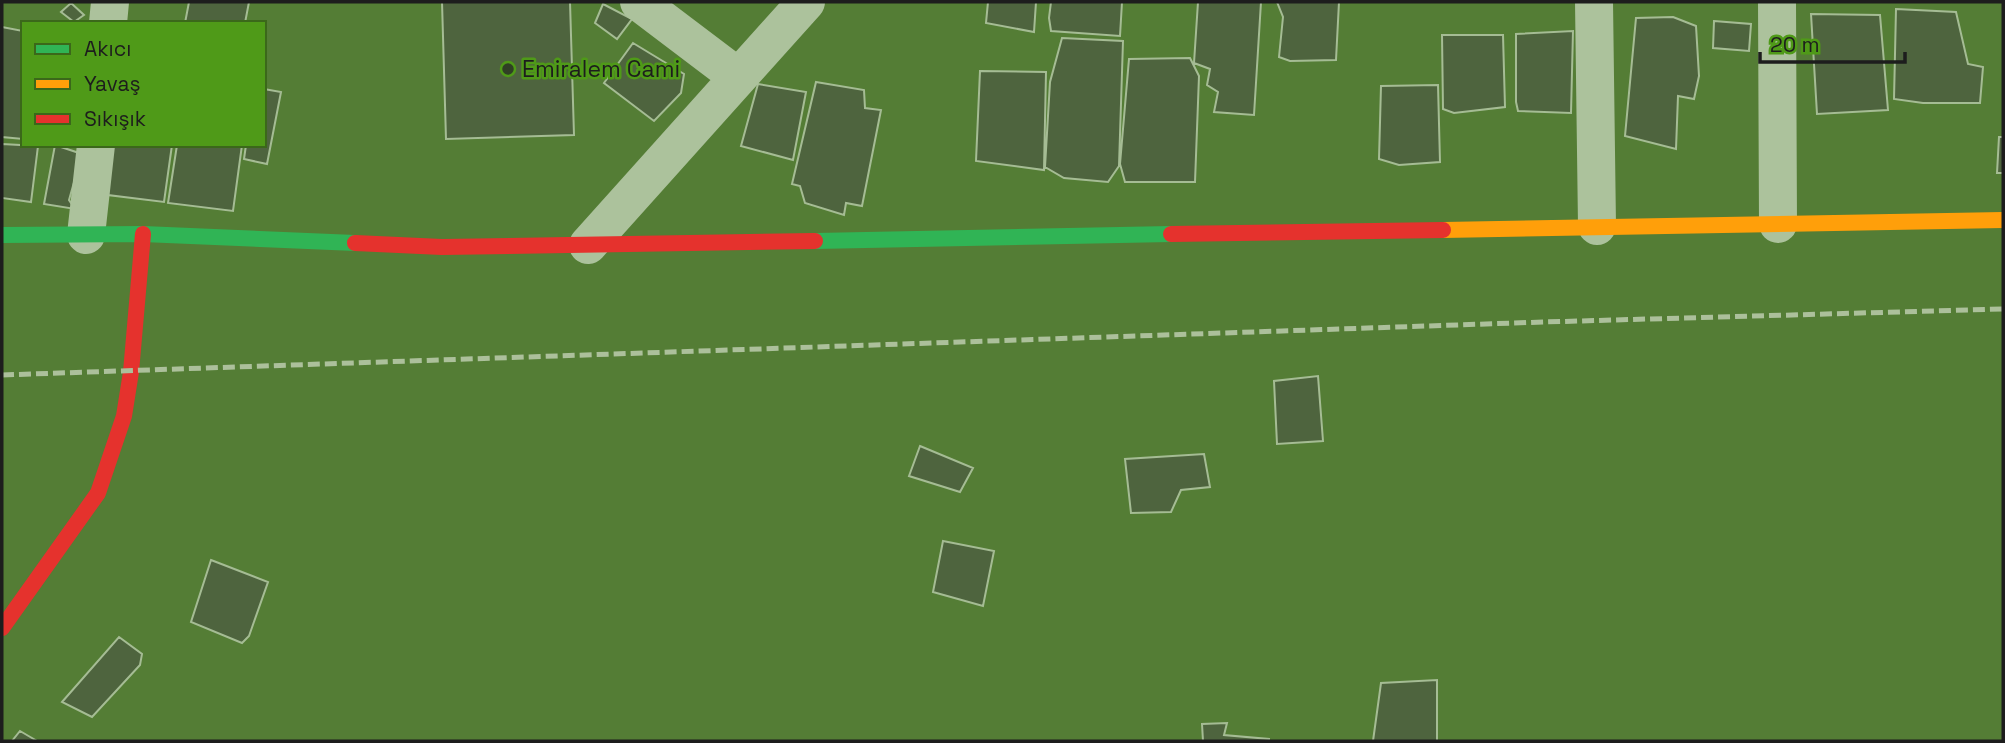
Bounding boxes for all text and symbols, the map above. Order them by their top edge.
legend [21,21,266,147]
scale bar [1760,21,1905,65]
text: 20 m [1770,31,1820,58]
text: Akıcı [84,35,131,62]
place label: Emiralem Cami [522,54,680,84]
marker: Emiralem Cami [500,61,516,77]
text: Yavaş [84,70,141,97]
text: Sıkışık [84,105,146,132]

